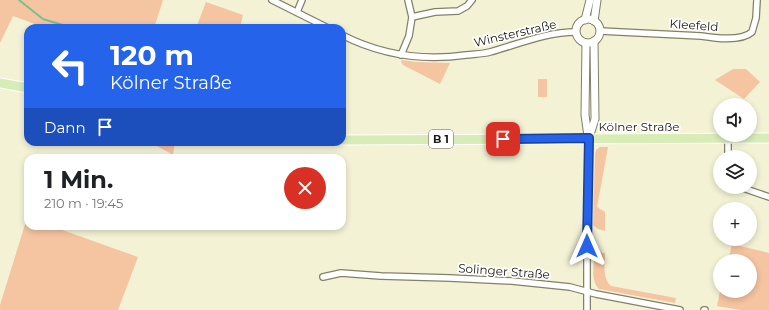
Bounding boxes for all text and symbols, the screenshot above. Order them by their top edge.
street label: Winsterstraße [472,16,558,50]
street label: Kleefeld [669,16,719,34]
text: 120 m [110,38,194,72]
icon: left [44,40,96,92]
text: Kölner Straße [110,72,232,94]
map controls [713,98,757,298]
button: sound [713,98,757,142]
icon: arrive [94,116,116,138]
text: Dann [44,118,86,137]
street label: Kölner Straße [598,119,680,134]
pin [486,122,520,156]
icon: arrive [492,128,514,150]
road number: B 1 [429,130,453,148]
button: layers [713,150,757,194]
text: 1 Min. [44,165,113,194]
button: close [284,167,326,209]
text: 210 m · 19:45 [44,195,123,211]
button: + [713,202,757,246]
position arrow [566,225,608,267]
button: − [713,254,757,298]
street label: Solinger Straße [458,260,550,282]

